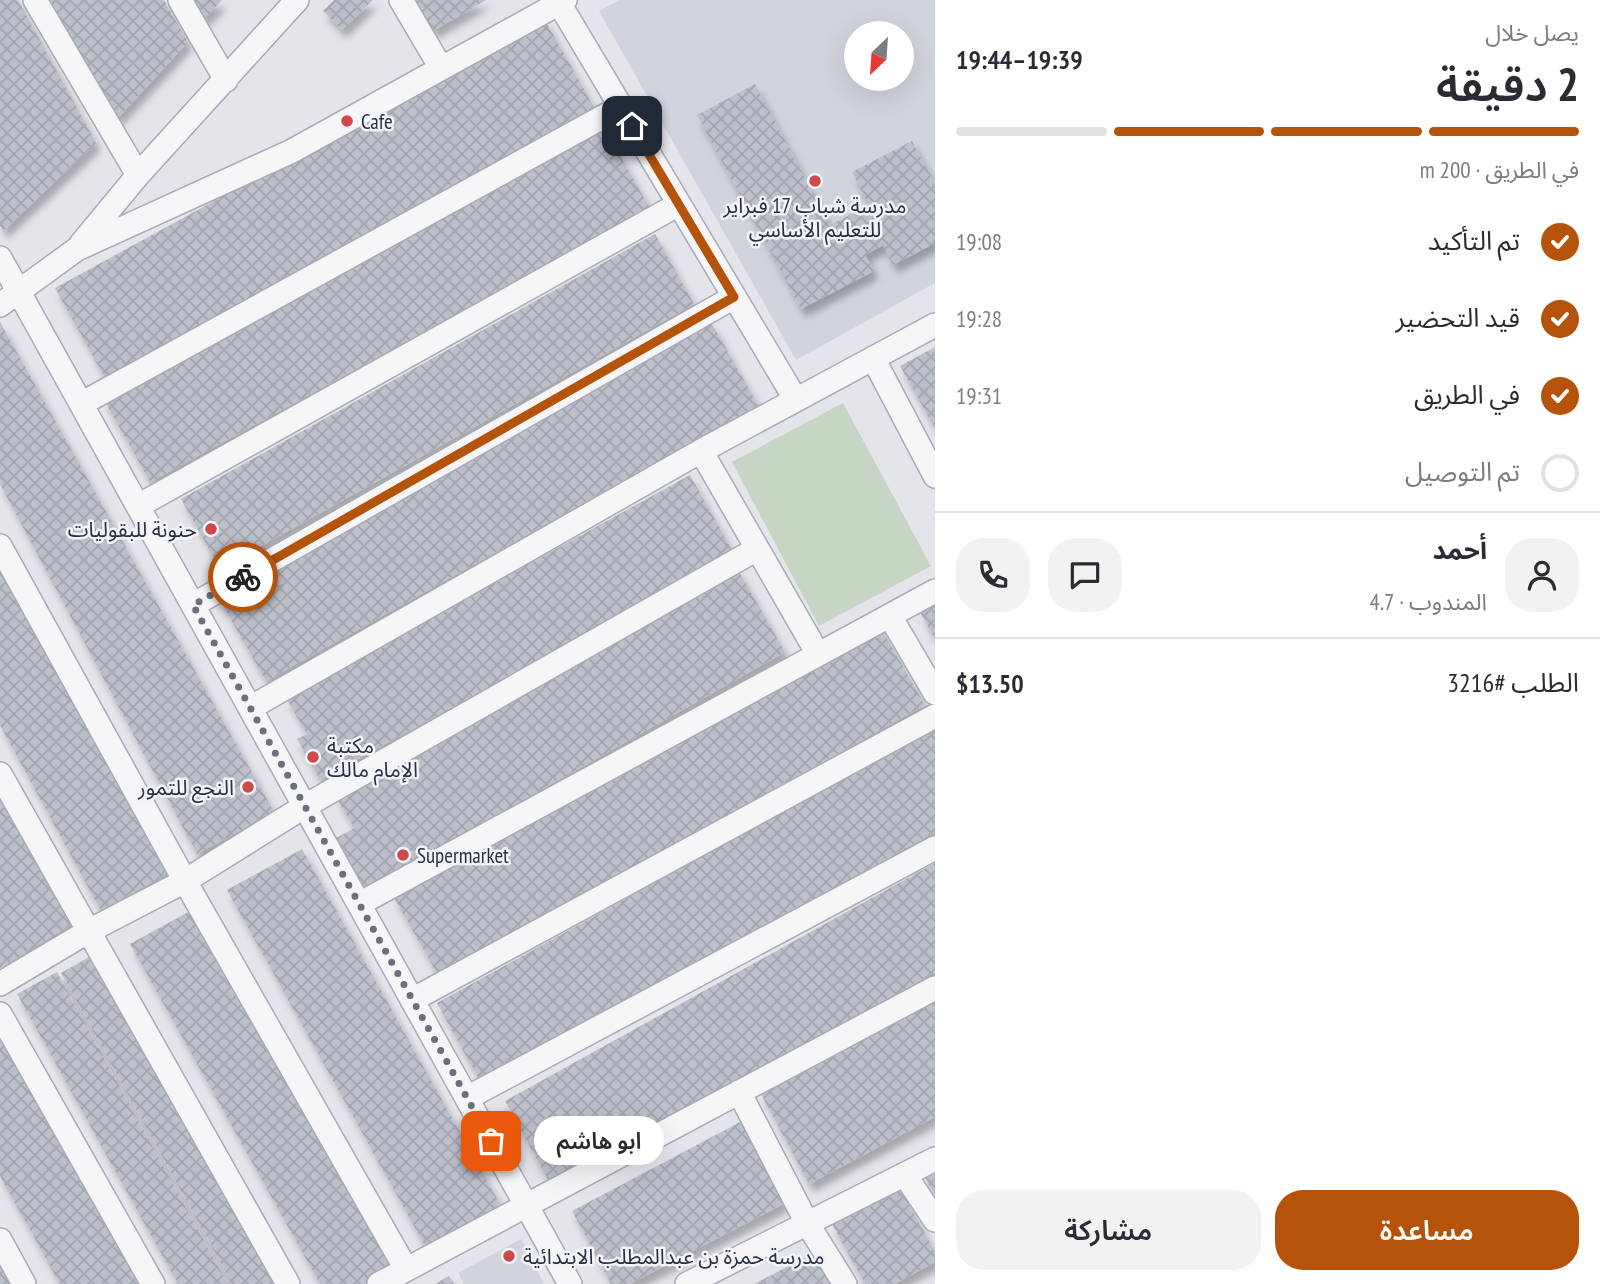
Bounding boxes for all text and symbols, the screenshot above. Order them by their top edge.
text: يصل خلال [1485,18,1579,47]
north arrow [844,21,914,91]
map controls [844,21,914,91]
text: 19:39–19:44 [956,43,1083,76]
text: 2 دقيقة [1436,54,1579,114]
pin [602,96,662,156]
icon: home [613,107,651,145]
place label: Cafe [361,108,393,135]
marker: Cafe [339,113,355,129]
text: في الطريق · 200 m [1420,155,1579,184]
marker: مدرسة شباب 17 فبراير للتعليم الأساسي [807,173,823,189]
place label: مدرسة شباب 17 فبراير للتعليم الأساسي [723,192,906,245]
icon: check [1541,223,1579,261]
text: تم التأكيد [1428,224,1520,257]
text: 19:08 [956,227,1002,256]
icon: check [1541,300,1579,338]
text: قيد التحضير [1395,301,1520,334]
text: 19:28 [956,304,1002,333]
icon: check [1541,377,1579,415]
text: في الطريق [1414,378,1520,411]
text: 19:31 [956,381,1002,410]
text: تم التوصيل [1405,455,1520,488]
place label: حنونة للبقوليات [68,516,197,543]
marker: حنونة للبقوليات [203,521,219,537]
text: أحمد [1433,533,1487,566]
button: phone [956,538,1030,612]
button: chat [1048,538,1122,612]
button: person [1505,538,1579,612]
courier [208,542,278,612]
icon: bike [224,558,262,596]
text: المندوب · 4.7 [1370,587,1487,616]
text: الطلب #3216 [1447,666,1579,699]
text: $13.50 [956,667,1024,700]
place label: مكتبة الإمام مالك [327,732,418,786]
marker: مكتبة الإمام مالك [305,749,321,765]
place label: النجع للتمور [137,774,234,803]
marker: النجع للتمور [240,779,256,795]
place label: Supermarket [417,842,509,869]
marker: Supermarket [395,847,411,863]
pin [461,1111,521,1171]
callout: ابو هاشم [533,1116,662,1166]
icon: bag [472,1122,510,1160]
text: ابو هاشم [556,1126,642,1155]
button: مشاركة [956,1190,1261,1270]
button: مساعدة [1275,1190,1579,1270]
place label: مدرسة حمزة بن عبدالمطلب الابتدائية [523,1243,824,1270]
marker: مدرسة حمزة بن عبدالمطلب الابتدائية [501,1248,517,1264]

